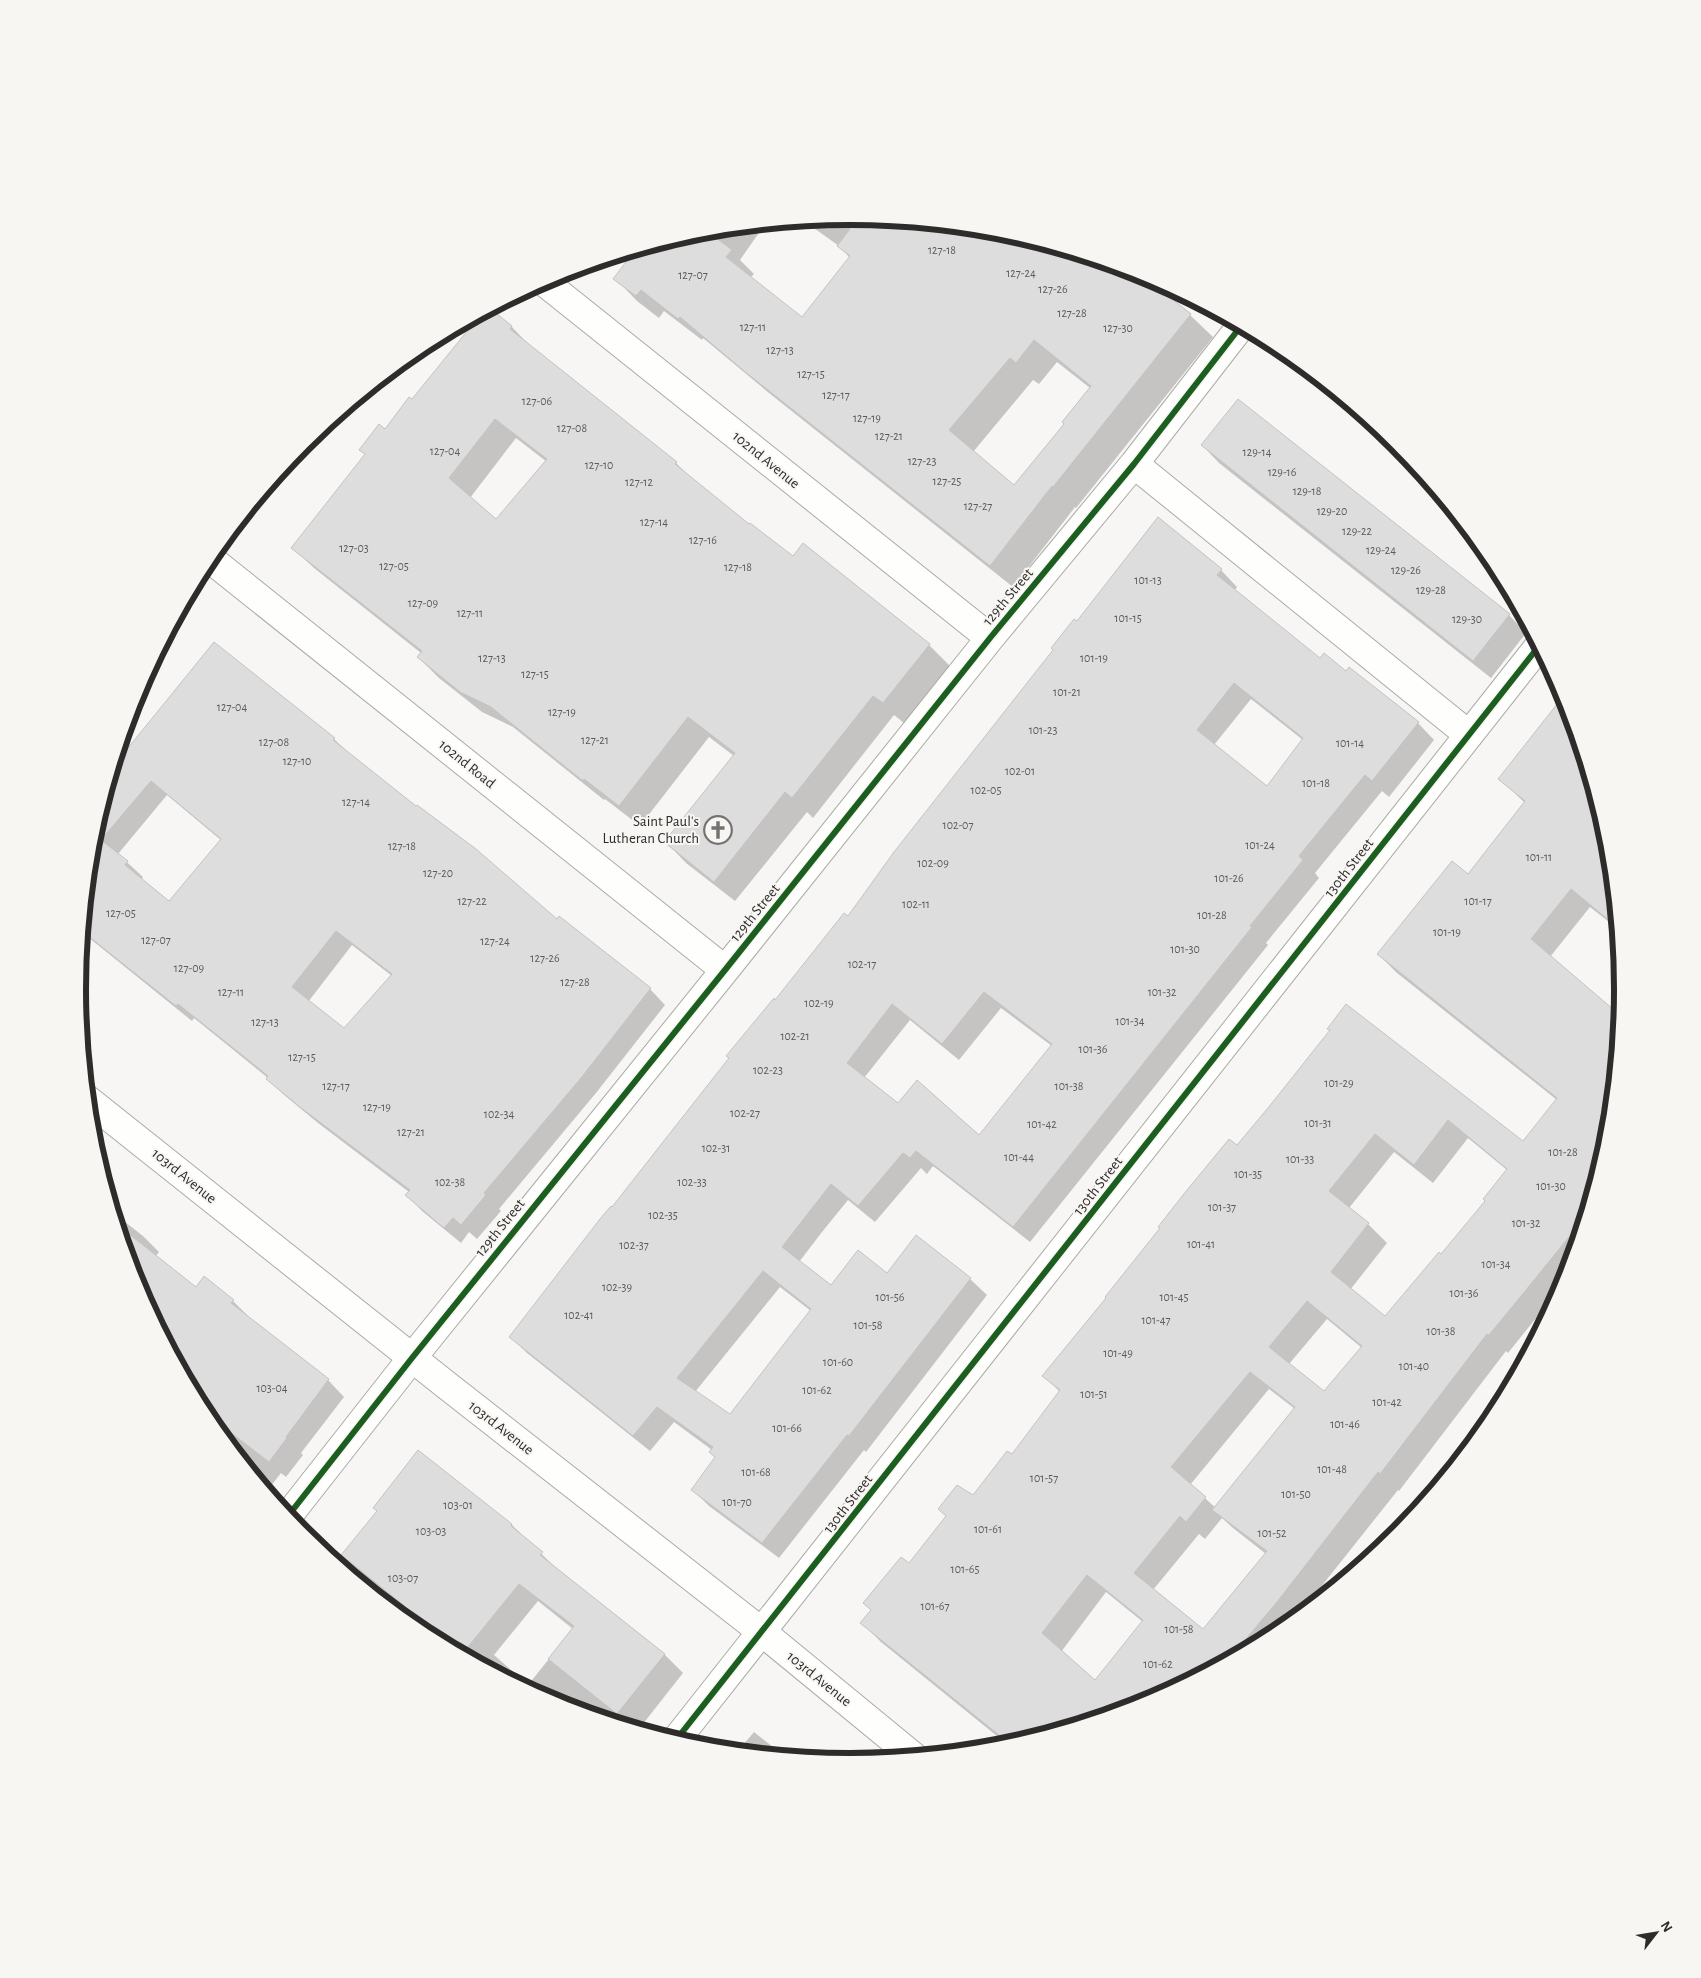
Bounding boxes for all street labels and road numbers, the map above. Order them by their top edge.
street label: 102nd Avenue [730,428,802,492]
street label: 129th Street [980,565,1036,628]
street label: 102nd Road [436,737,498,791]
street label: 130th Street [1322,836,1376,900]
street label: 129th Street [727,881,783,945]
street label: 103rd Avenue [149,1146,219,1206]
street label: 130th Street [1071,1154,1125,1218]
street label: 129th Street [472,1196,528,1260]
street label: 103rd Avenue [466,1398,536,1458]
street label: 130th Street [821,1472,875,1536]
street label: 103rd Avenue [784,1649,854,1709]

